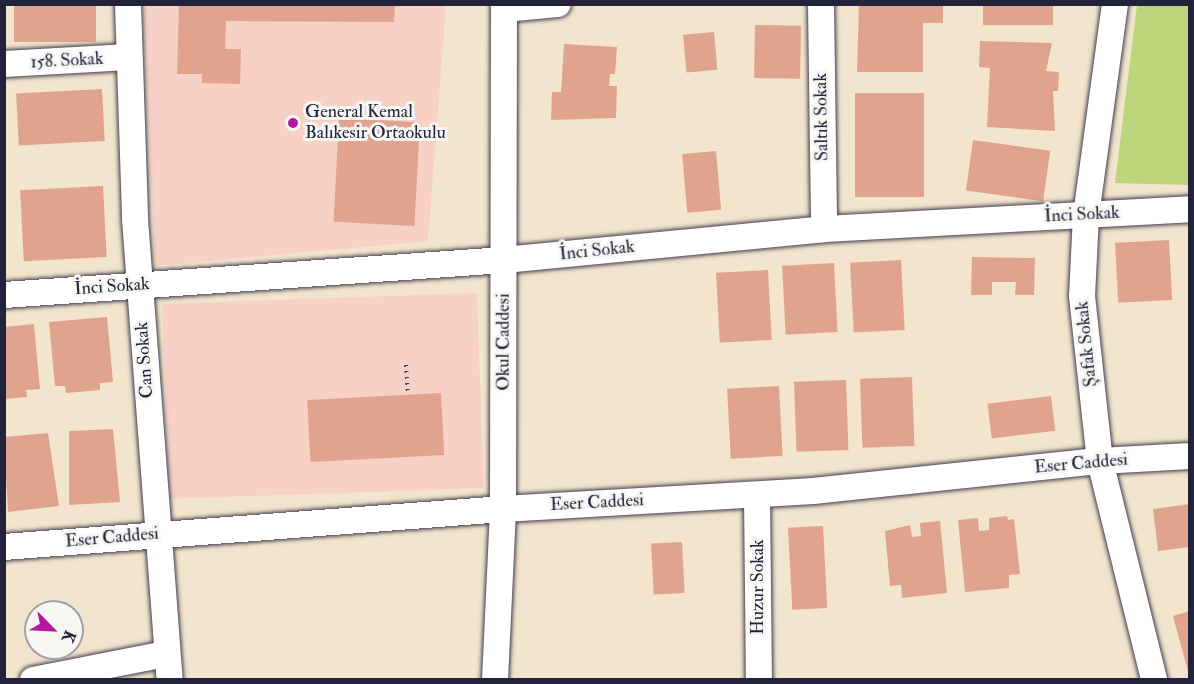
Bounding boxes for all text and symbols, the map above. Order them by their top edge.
street label: 158. Sokak [30,48,104,74]
street label: Saltık Sokak [810,73,834,161]
place label: General Kemal Balıkesir Ortaokulu [305,102,446,144]
marker: General Kemal Balıkesir Ortaokulu [286,116,300,130]
street label: İnci Sokak [1044,202,1120,228]
street label: İnci Sokak [558,236,636,266]
street label: İnci Sokak [74,274,150,300]
street label: Okul Caddesi [493,293,515,391]
street label: Şafak Sokak [1072,300,1102,388]
street label: Can Sokak [132,321,158,399]
street label: Eser Caddesi [1033,449,1129,479]
street label: Eser Caddesi [550,490,644,516]
street label: Eser Caddesi [64,523,160,553]
street label: Huzur Sokak [747,539,769,635]
north arrow [24,600,84,660]
text: K [57,627,80,646]

